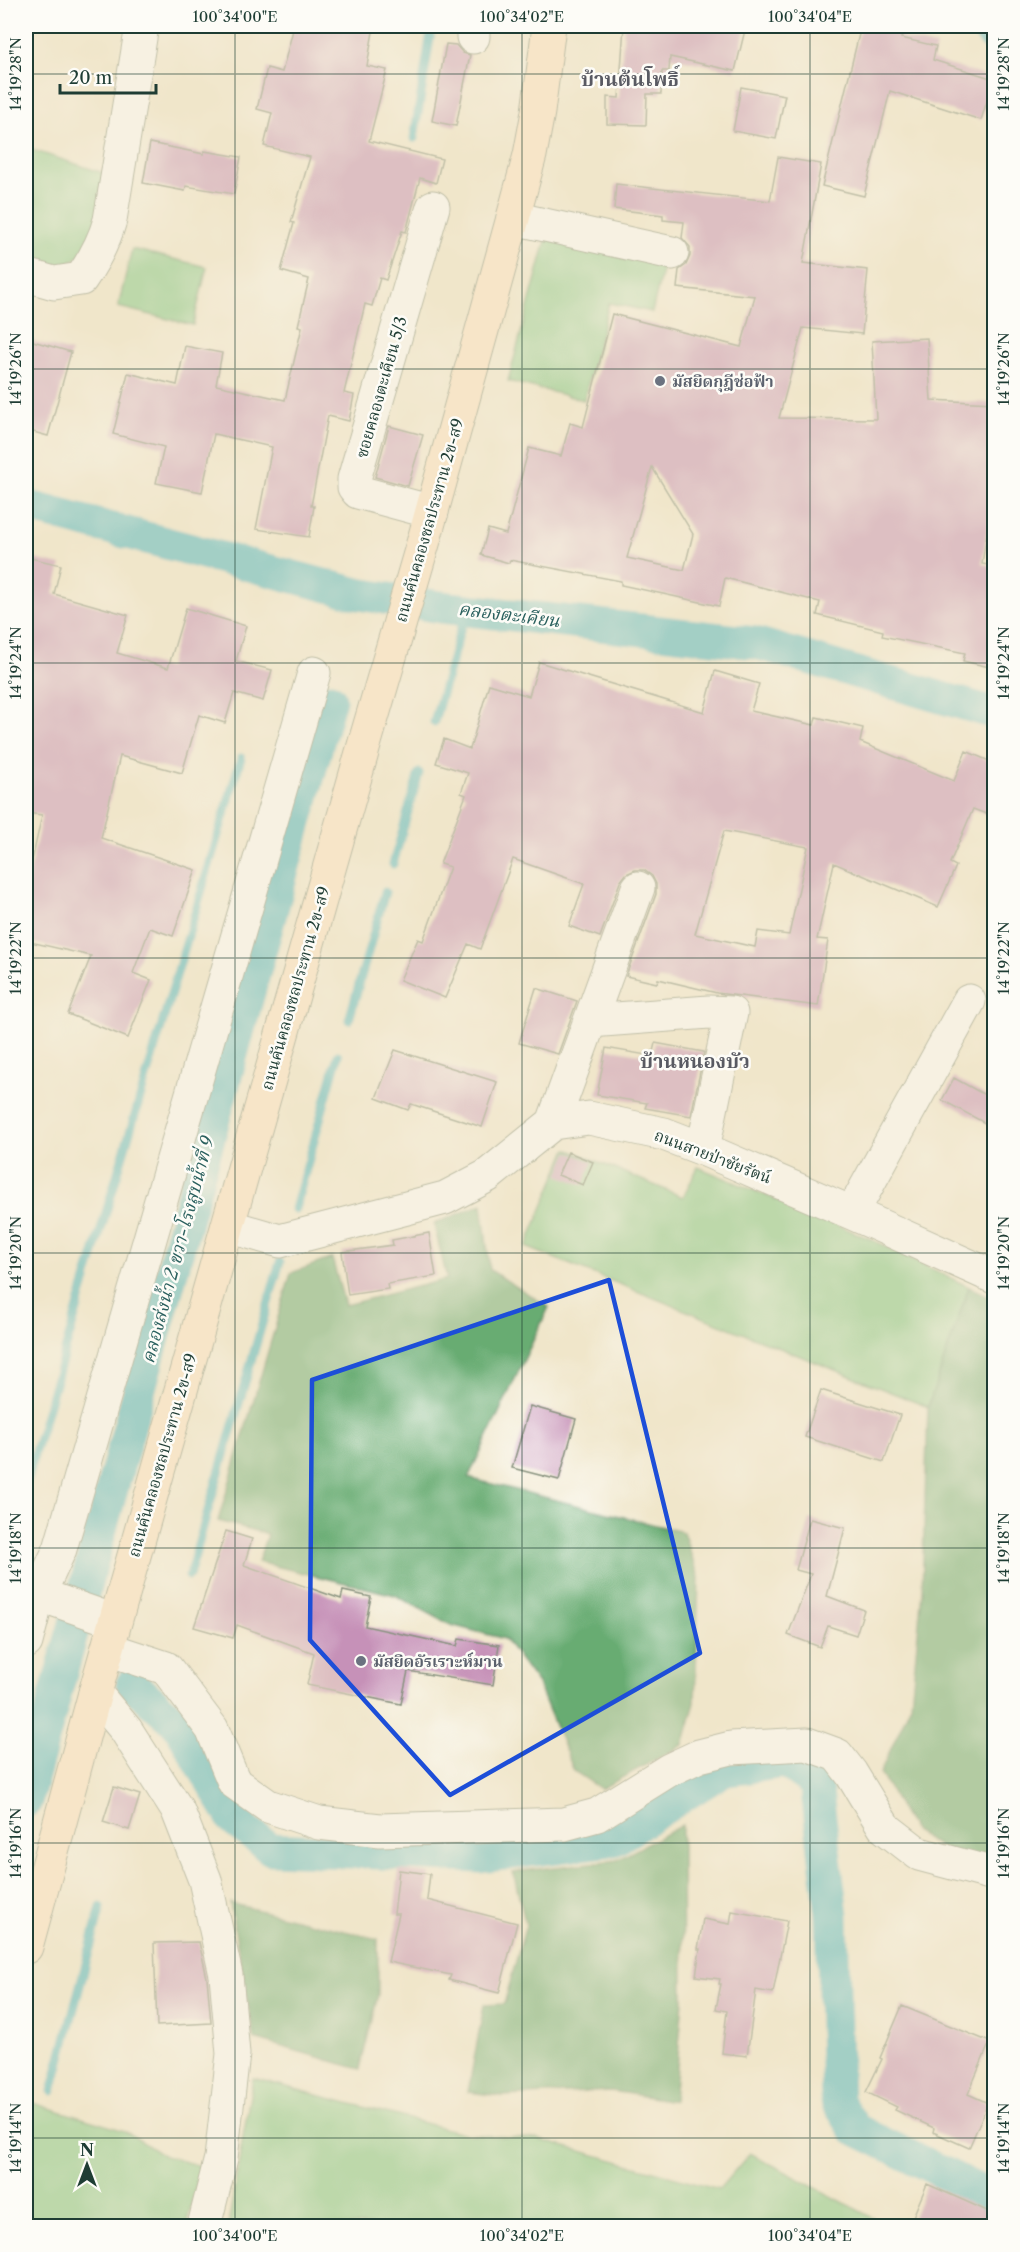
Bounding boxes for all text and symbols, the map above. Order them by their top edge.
text: 100°34'00"E [192,7,278,26]
text: 100°34'02"E [480,7,564,26]
text: 100°34'04"E [768,7,852,26]
text: 14°19'28"N [6,37,25,111]
text: 14°19'28"N [994,37,1013,111]
scale bar [60,57,156,95]
district label: บ้านต้นโพธิ์ [581,64,680,91]
text: 20 m [69,67,113,89]
street label: ซอยคลองตะเคียน 5/3 [351,314,411,460]
text: 14°19'26"N [6,332,25,406]
text: 14°19'26"N [994,332,1013,406]
place label: มัสยิดกุฎีช่อฟ้า [672,371,774,393]
marker: มัสยิดกุฎีช่อฟ้า [653,374,667,388]
street label: ถนนคันคลองชลประทาน 2ข-ส9 [390,416,468,624]
water label: คลองตะเคียน [457,598,561,632]
text: 14°19'24"N [6,626,25,700]
text: 14°19'24"N [994,626,1013,700]
street label: ถนนคันคลองชลประทาน 2ข-ส9 [256,884,334,1092]
text: 14°19'22"N [6,921,25,995]
text: 14°19'22"N [994,921,1013,995]
district label: บ้านหนองบัว [640,1049,750,1073]
street label: ถนนสายป่าชัยรัตน์ [652,1124,774,1188]
water label: คลองส่งน้ำ 2 ขวา-โรงสูบน้ำที่ 9 [134,1133,220,1366]
text: 14°19'20"N [6,1216,25,1290]
text: 14°19'20"N [994,1216,1013,1290]
street label: ถนนคันคลองชลประทาน 2ข-ส9 [123,1351,201,1559]
text: 14°19'18"N [6,1512,25,1584]
text: 14°19'18"N [994,1512,1013,1584]
place label: มัสยิดอัรเราะห์มาน [373,1651,503,1671]
marker: มัสยิดอัรเราะห์มาน [354,1654,368,1668]
text: 14°19'16"N [6,1808,25,1878]
text: 14°19'16"N [994,1808,1013,1878]
text: 14°19'14"N [6,2103,25,2173]
text: 14°19'14"N [994,2103,1013,2173]
north arrow [57,2135,117,2195]
text: N [80,2140,94,2160]
text: 100°34'00"E [192,2226,278,2245]
text: 100°34'02"E [480,2226,564,2245]
text: 100°34'04"E [768,2226,852,2245]

